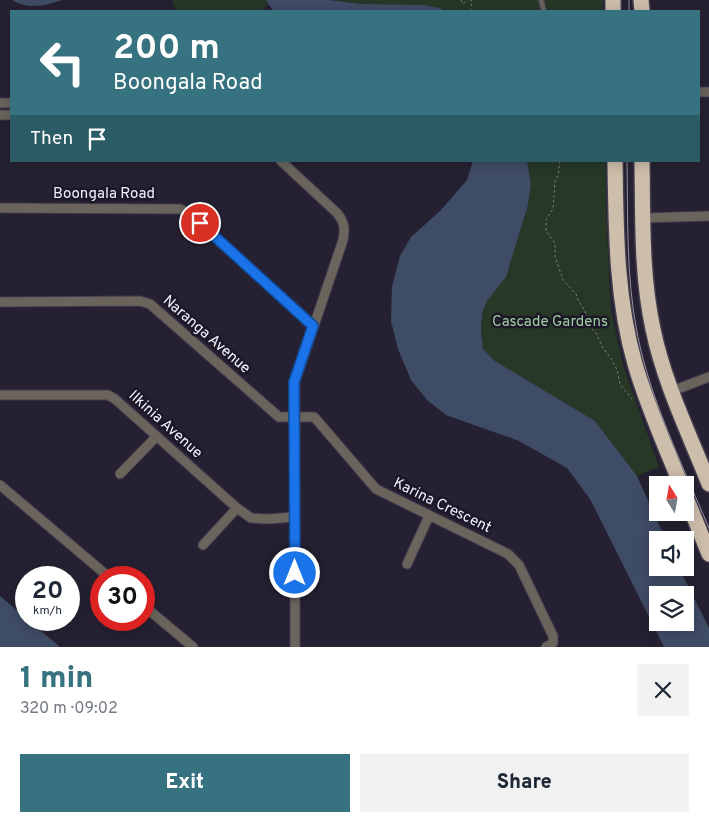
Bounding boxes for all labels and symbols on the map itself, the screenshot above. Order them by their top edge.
street label: Boongala Road [53,185,155,204]
pin [179,202,221,244]
street label: Naranga Avenue [158,292,254,378]
park label: Cascade Gardens [492,313,608,332]
street label: Ilkinia Avenue [124,387,206,463]
street label: Karina Crescent [390,474,494,538]
north arrow [649,476,694,521]
position arrow [268,546,320,598]
speed limit sign: 30 [90,566,155,631]

